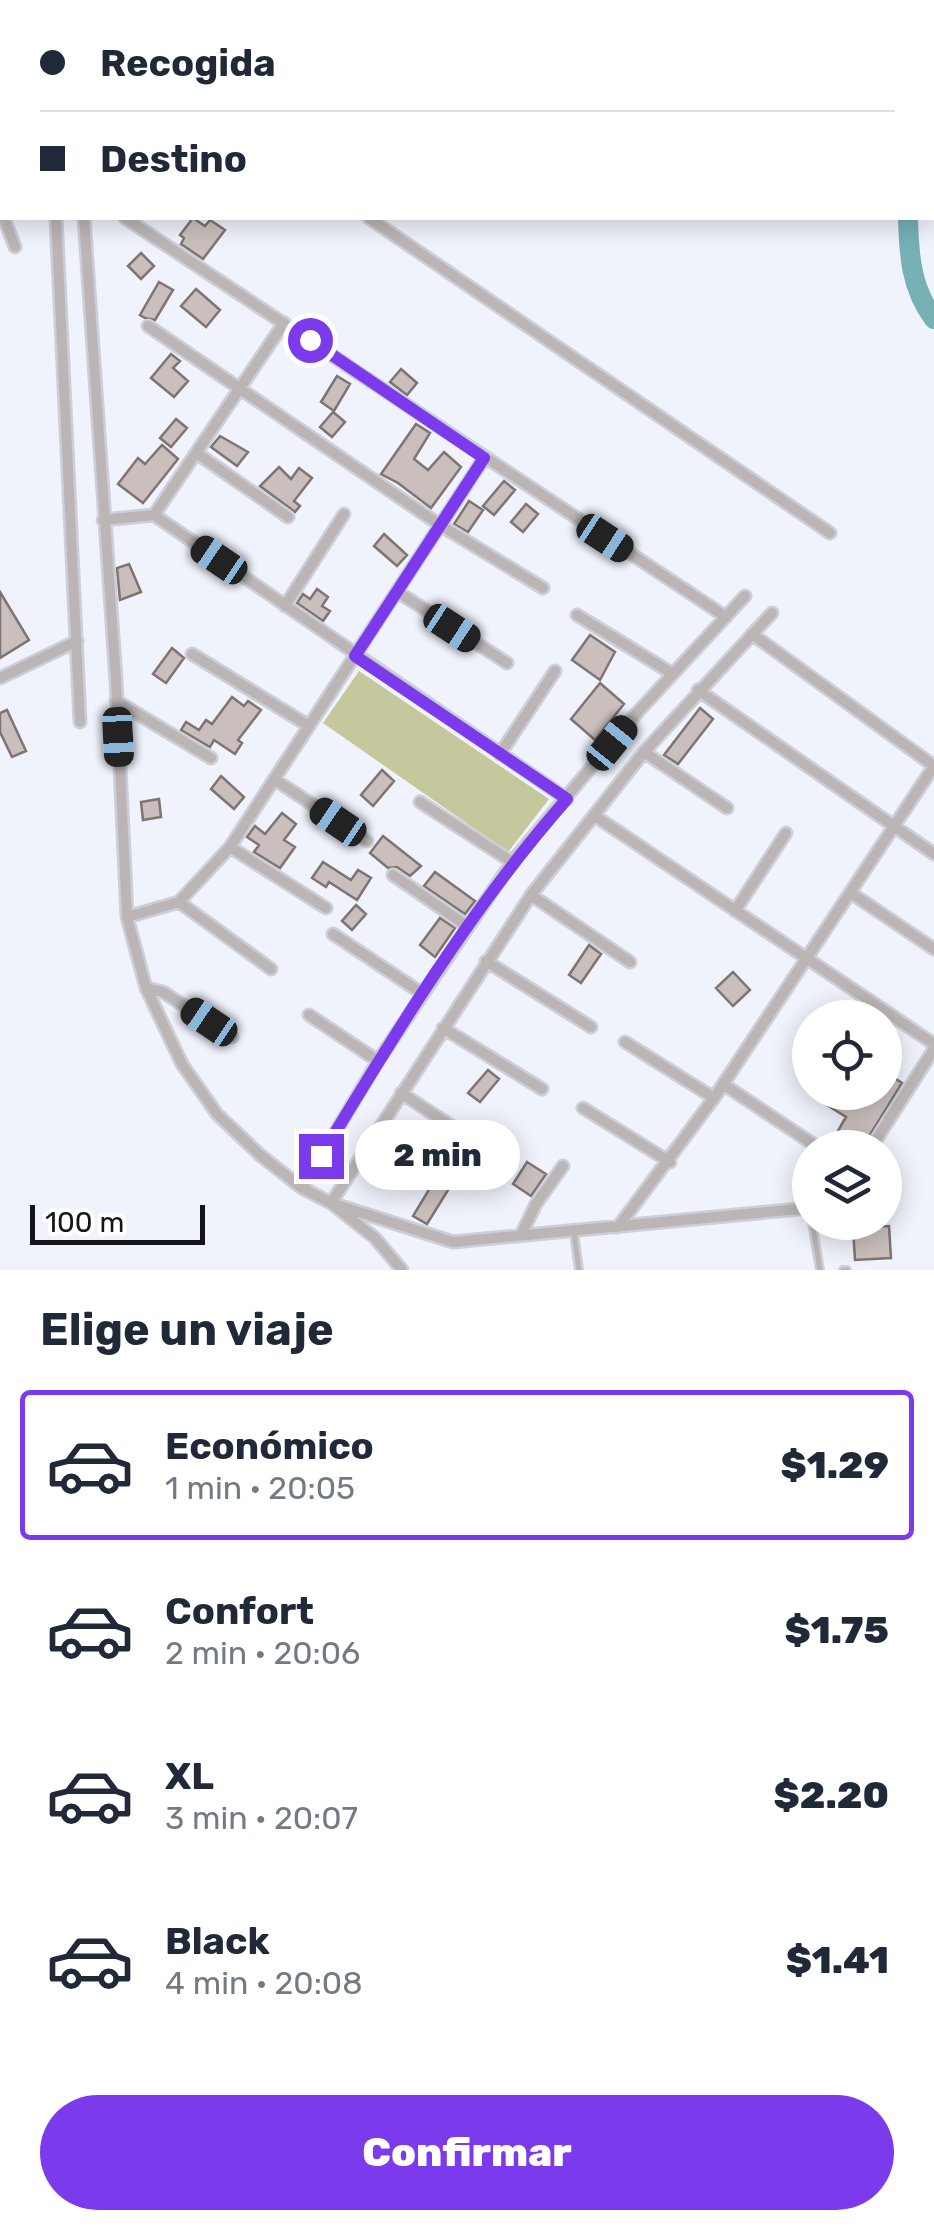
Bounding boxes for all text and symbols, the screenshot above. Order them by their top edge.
text: Recogida [100,40,276,86]
text: Destino [100,136,247,182]
route start [288,318,333,363]
car [572,509,638,567]
car [186,531,252,589]
car [419,599,485,657]
car [101,706,135,768]
car [581,710,643,776]
car [305,793,371,851]
car [176,993,242,1051]
map controls [792,1000,902,1240]
button: locate [792,1000,902,1110]
callout: 2 min [356,1121,521,1191]
button: layers [792,1130,902,1240]
route end [299,1134,344,1179]
text: 2 min [393,1136,482,1174]
scale bar [30,1200,205,1244]
text: 100 m [45,1206,124,1239]
text: Elige un viaje [40,1303,334,1356]
icon: car [45,1420,135,1510]
text: Económico [165,1423,374,1469]
text: $1.29 [781,1442,889,1488]
text: 1 min · 20:05 [165,1469,355,1507]
icon: car [45,1585,135,1675]
text: Confort [165,1588,314,1634]
text: $1.75 [784,1607,889,1653]
text: 2 min · 20:06 [165,1634,360,1672]
icon: car [45,1750,135,1840]
text: XL [165,1753,214,1799]
text: $2.20 [773,1772,889,1818]
text: 3 min · 20:07 [165,1799,358,1837]
icon: car [45,1915,135,2005]
text: Black [165,1918,270,1964]
text: $1.41 [786,1937,889,1983]
text: 4 min · 20:08 [165,1964,363,2002]
button: Confirmar [40,2095,894,2210]

